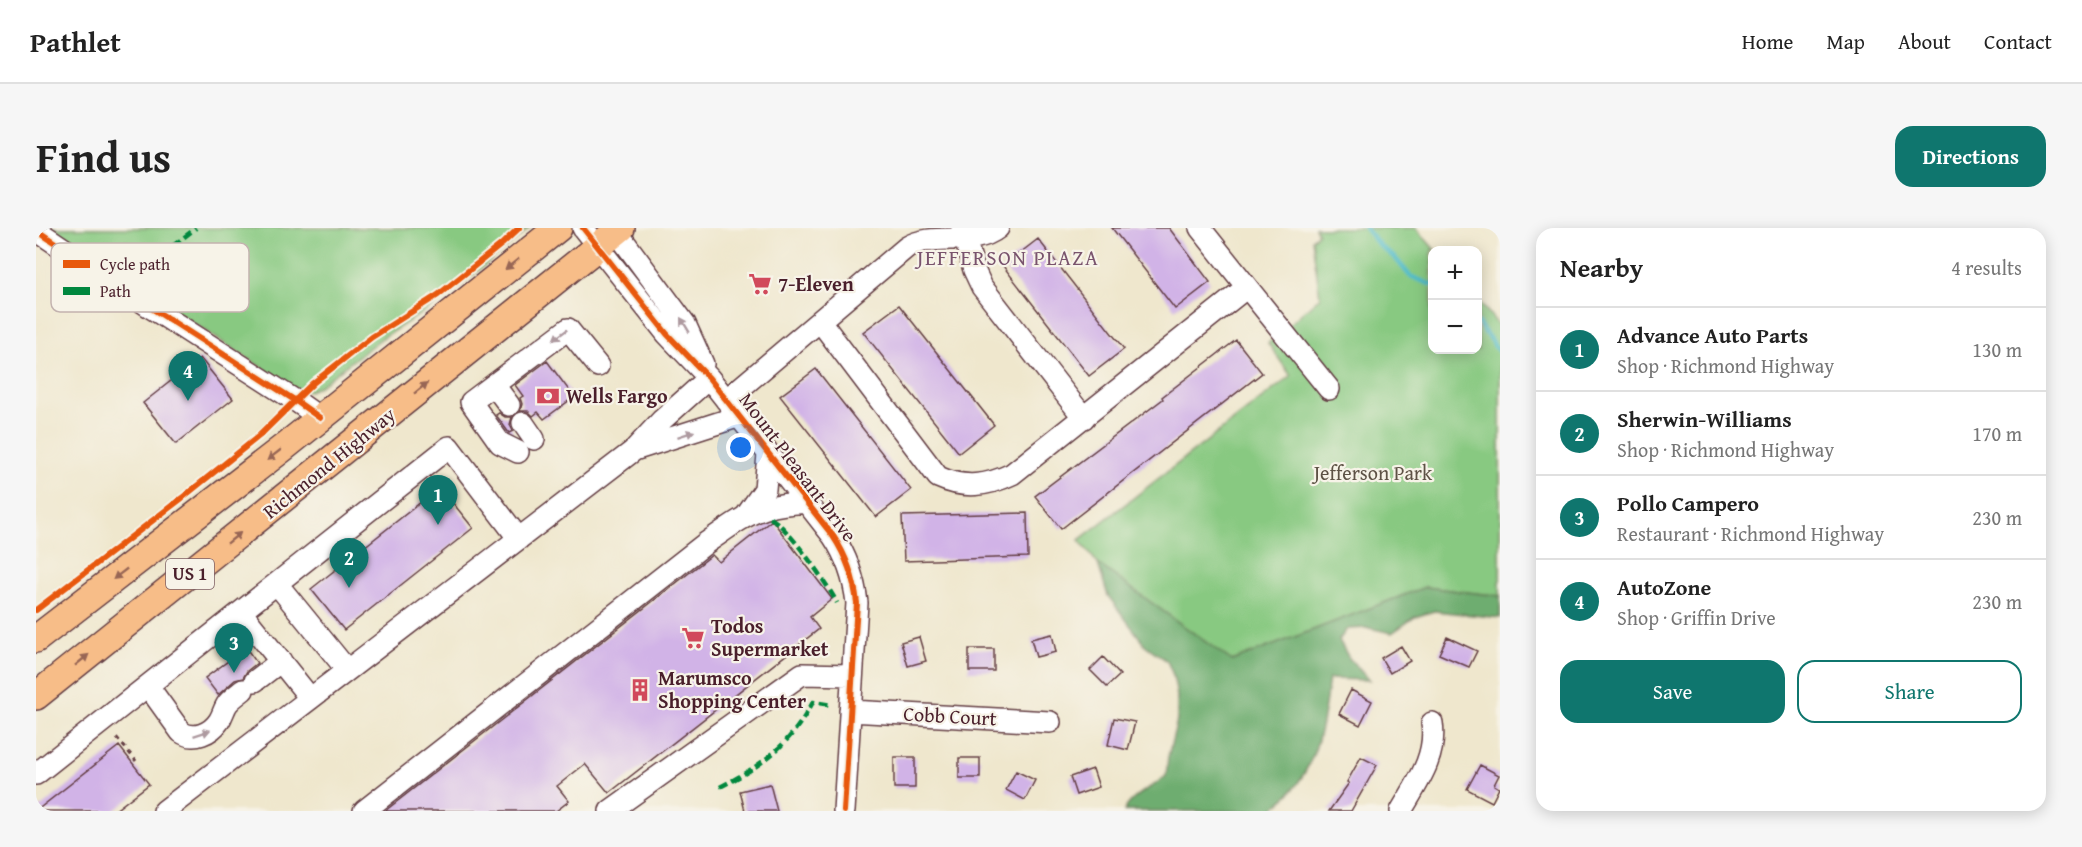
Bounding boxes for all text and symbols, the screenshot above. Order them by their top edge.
text: Pathlet [30,21,121,62]
text: Home [1742,26,1793,57]
text: Map [1826,26,1865,57]
text: About [1898,26,1951,57]
text: Contact [1984,26,2052,57]
text: Find us [36,126,171,187]
button: Directions [1895,126,2046,187]
district label: JEFFERSON PLAZA [914,242,1099,273]
legend [51,243,249,312]
map controls [1428,246,1482,354]
button: + [1428,246,1482,300]
text: Nearby [1560,248,1643,287]
text: Cycle path [100,252,170,276]
text: 4 results [1951,253,2022,282]
one-way arrow [504,258,520,271]
place label: 7-Eleven [778,269,854,298]
supermarket icon: 7-Eleven [747,271,773,297]
text: Path [100,279,131,303]
button: − [1428,300,1482,354]
one-way arrow [679,317,690,333]
text: Advance Auto Parts [1617,319,1808,351]
one-way arrow [552,329,567,341]
text: 1 [1574,335,1585,364]
text: 130 m [1972,335,2022,364]
text: Shop · Richmond Highway [1617,351,1834,380]
pin: 4 [168,352,208,401]
place label: Wells Fargo [566,381,668,410]
one-way arrow [414,383,429,395]
bank icon: Wells Fargo [535,383,561,409]
street label: Mount Pleasant Drive [733,386,864,547]
street label: Richmond Highway [256,400,401,525]
text: Sherwin-Williams [1617,403,1792,435]
text: 2 [1574,419,1585,448]
text: 170 m [1972,419,2022,448]
one-way arrow [677,428,695,438]
your location [726,433,755,462]
text: Shop · Richmond Highway [1617,435,1834,464]
one-way arrow [266,448,282,461]
park label: Jefferson Park [1311,458,1433,487]
pin: 1 [418,476,458,525]
text: Pollo Campero [1617,487,1759,519]
text: 3 [1574,503,1585,532]
text: 230 m [1972,503,2022,532]
text: Restaurant · Richmond Highway [1617,519,1884,548]
one-way arrow [227,533,242,545]
pin: 2 [330,538,368,588]
road number: US 1 [166,559,214,589]
one-way arrow [112,568,128,581]
text: AutoZone [1617,571,1711,603]
text: 4 [1574,587,1585,616]
text: 230 m [1972,587,2022,616]
text: Shop · Griffin Drive [1617,603,1776,632]
place label: Todos Supermarket [711,611,829,663]
pin: 3 [214,624,254,673]
supermarket icon: Todos Supermarket [680,625,706,651]
one-way arrow [74,653,90,666]
button: Save [1560,660,1785,723]
button: Share [1797,660,2022,723]
place label: Marumsco Shopping Center [658,663,806,715]
building icon: Marumsco Shopping Center [627,677,653,703]
street label: Cobb Court [903,699,997,732]
one-way arrow [193,727,211,737]

